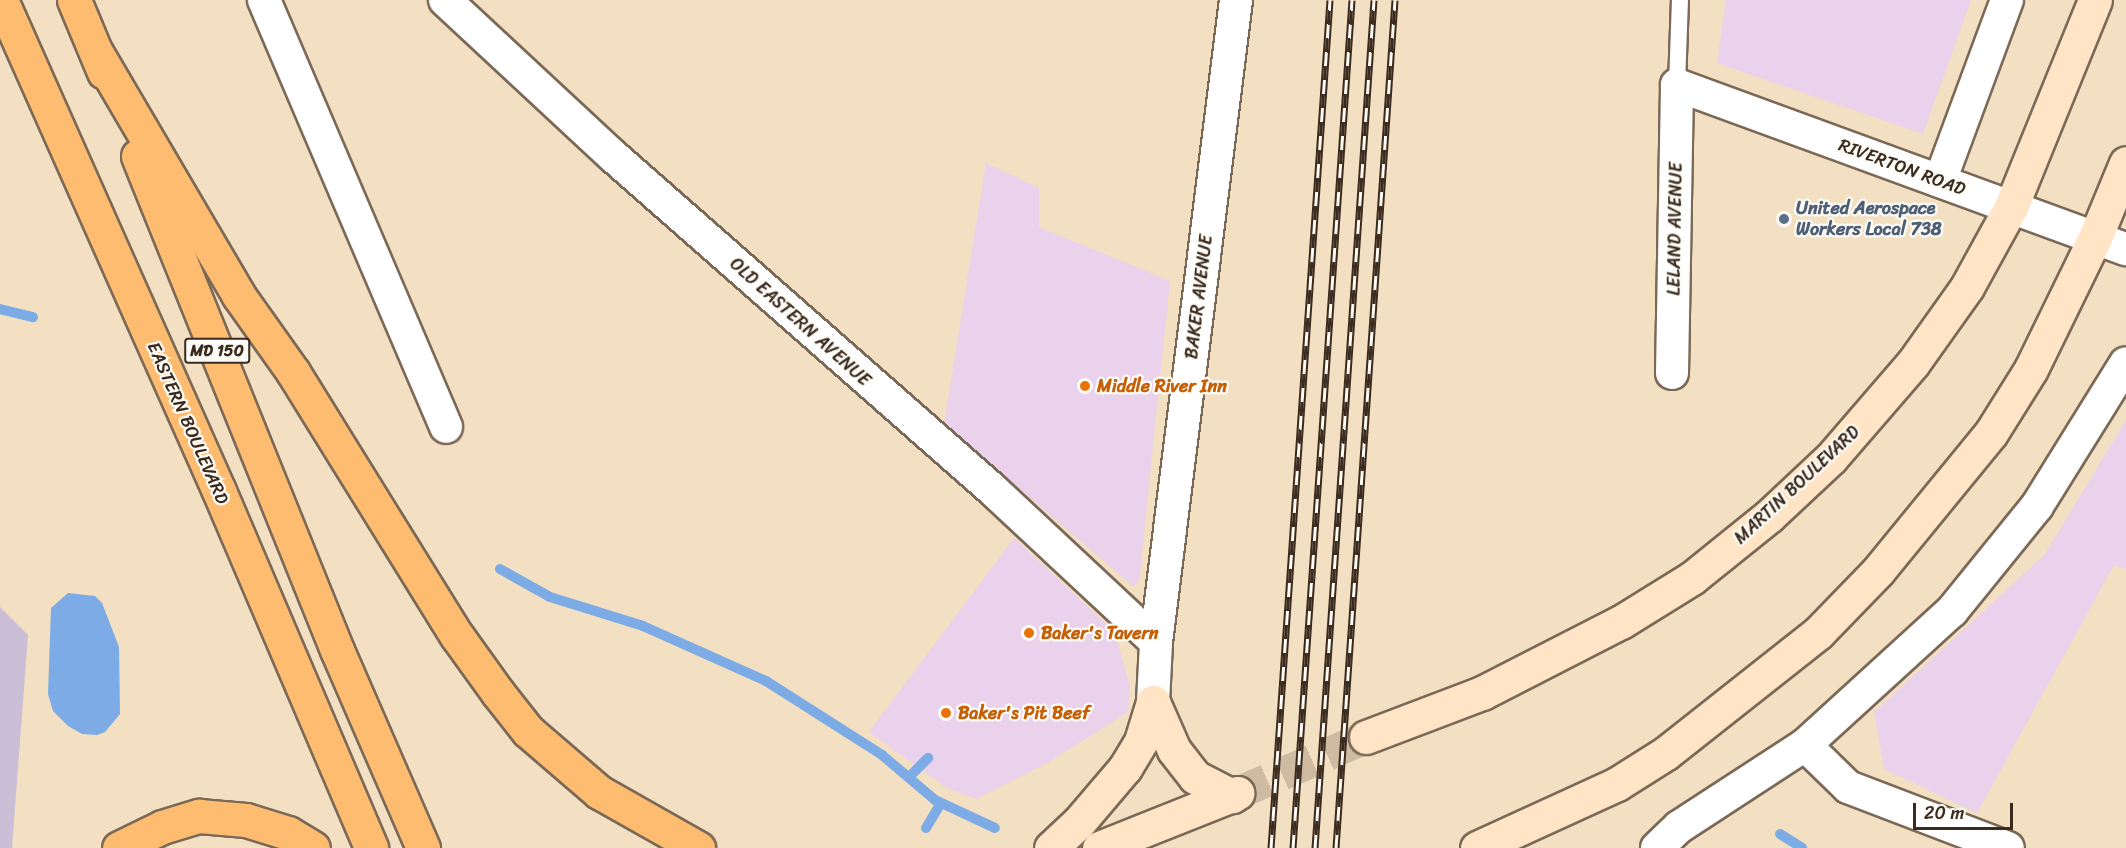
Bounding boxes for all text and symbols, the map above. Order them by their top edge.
street label: RIVERTON ROAD [1836,134,1968,200]
street label: LELAND AVENUE [1663,162,1687,296]
place label: United Aerospace Workers Local 738 [1796,198,1942,240]
marker: United Aerospace Workers Local 738 [1777,212,1791,226]
street label: BAKER AVENUE [1181,233,1217,361]
street label: OLD EASTERN AVENUE [725,253,875,391]
street label: EASTERN BOULEVARD [142,337,234,509]
road number: MD 150 [184,338,250,364]
place label: Middle River Inn [1097,375,1227,397]
marker: Middle River Inn [1078,379,1092,393]
street label: MARTIN BOULEVARD [1729,420,1865,550]
place label: Baker's Tavern [1041,622,1159,644]
marker: Baker's Tavern [1022,626,1036,640]
place label: Baker's Pit Beef [958,702,1090,724]
marker: Baker's Pit Beef [939,706,953,720]
scale bar [1916,791,2016,829]
text: 20 m [1924,797,1964,829]

